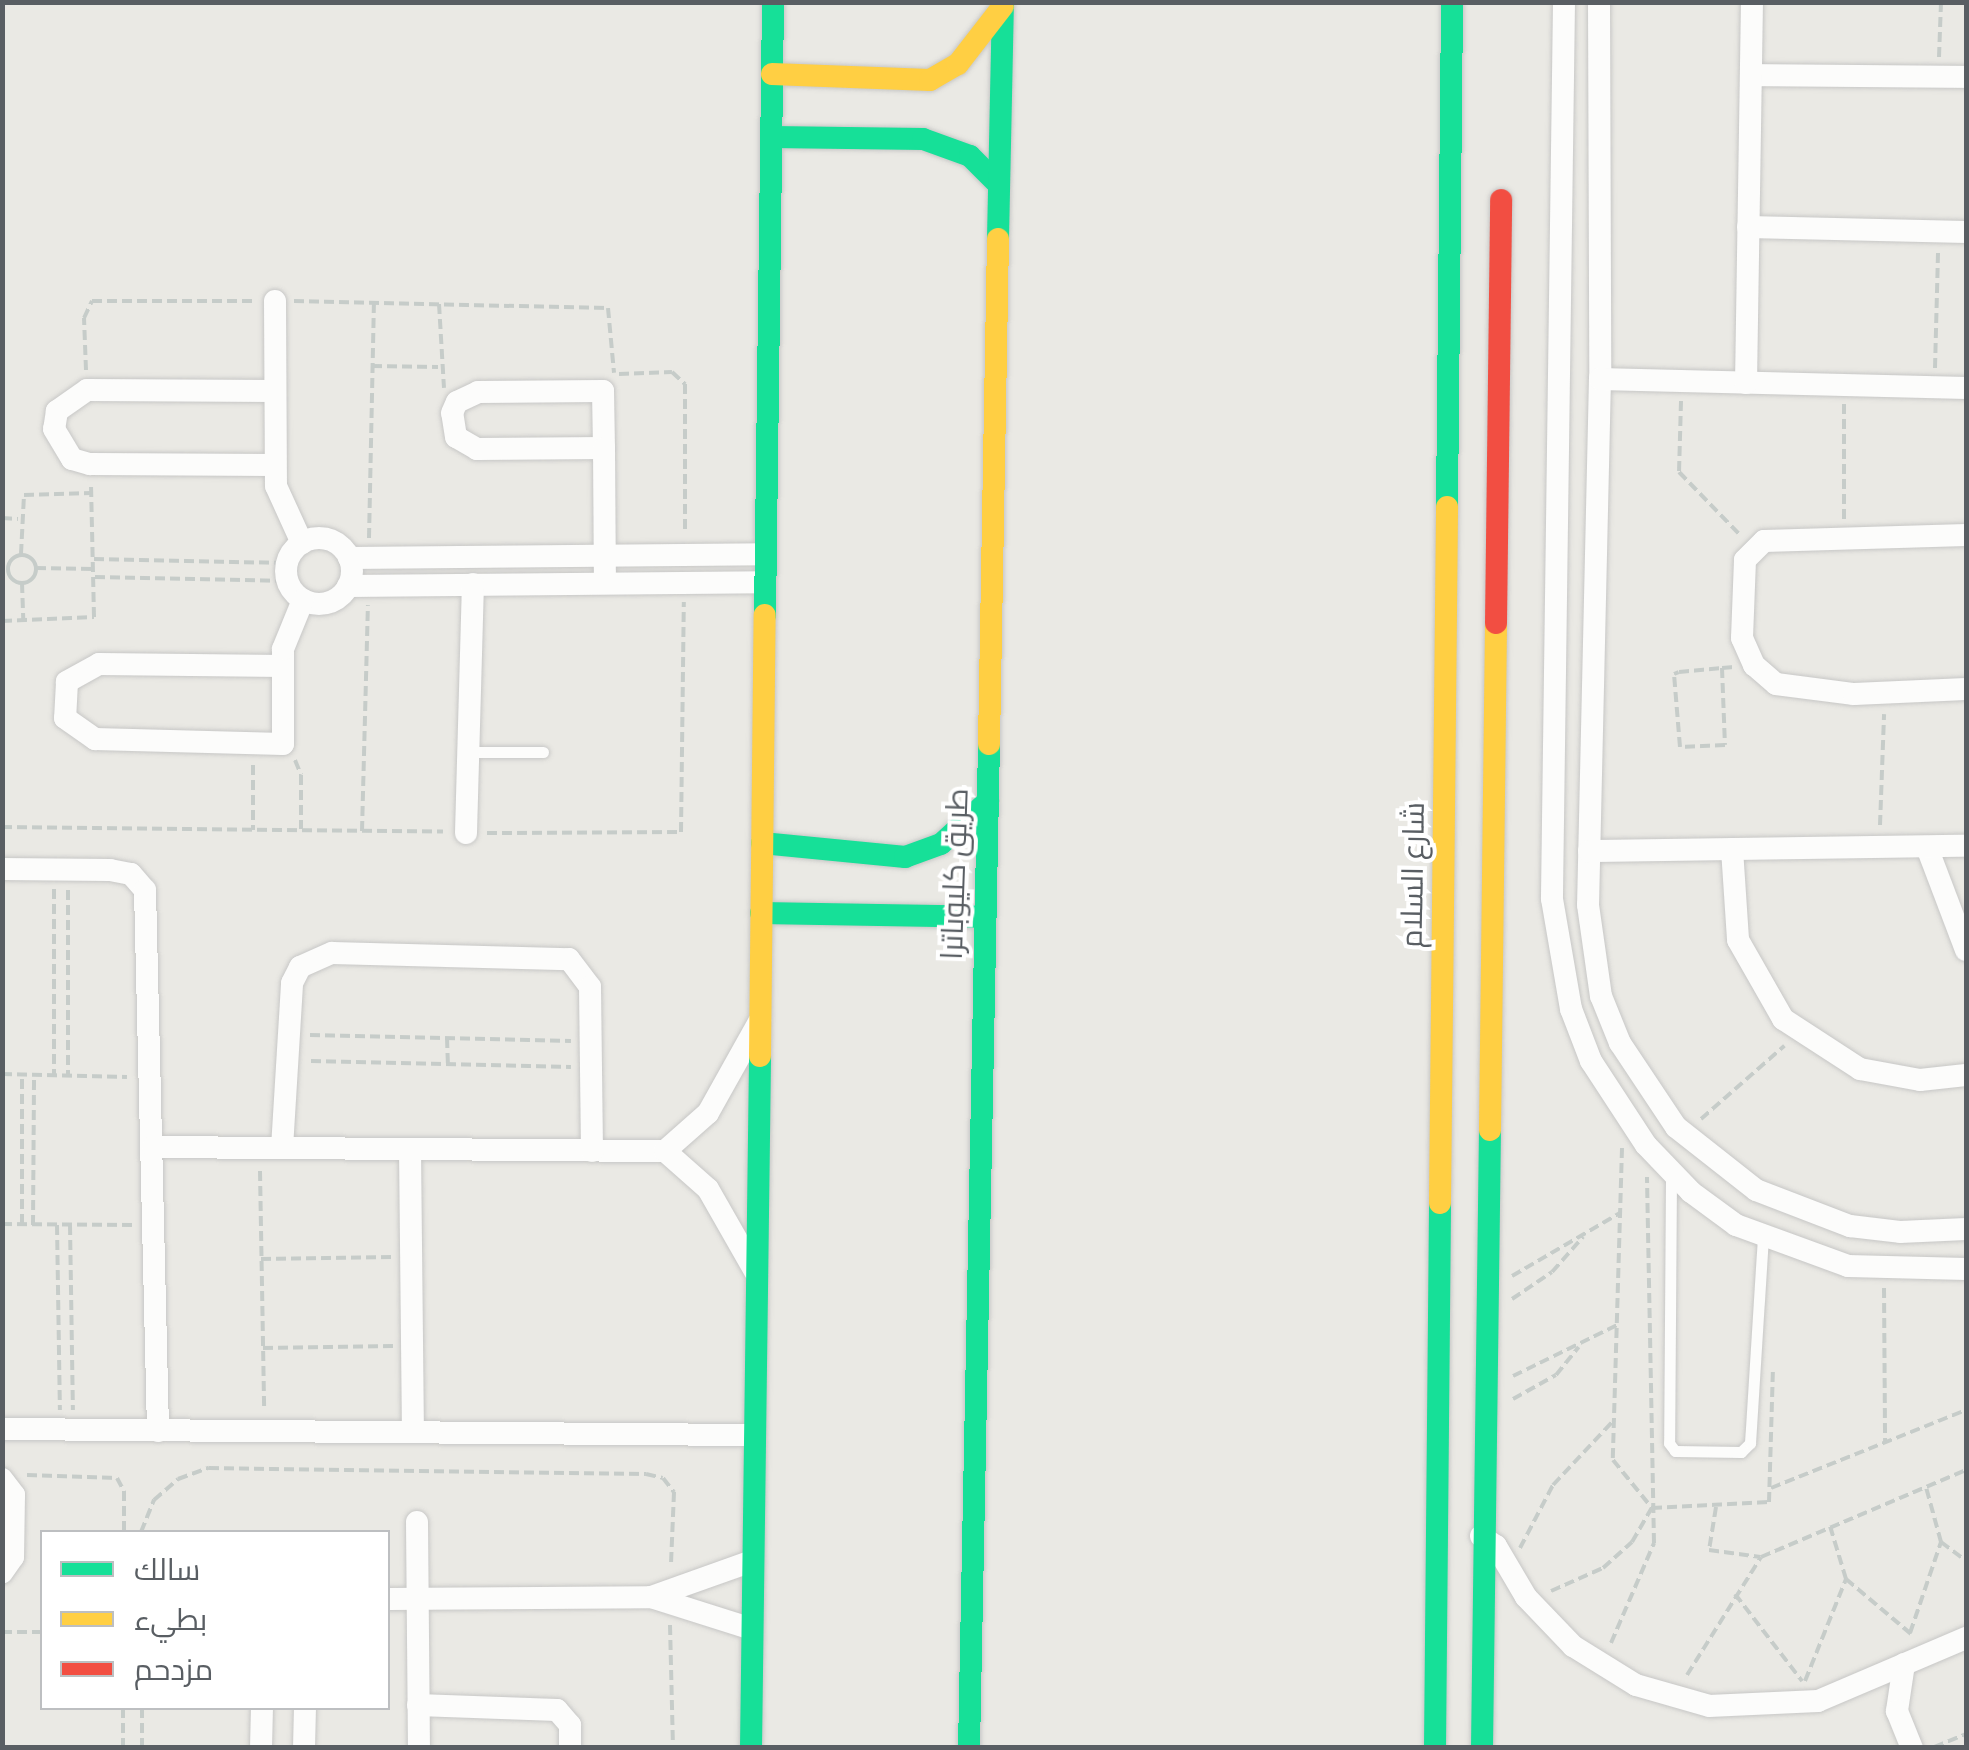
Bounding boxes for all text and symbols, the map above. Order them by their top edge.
street label: طريق كليوباترا [934,788,976,960]
street label: شارع السلام [1394,802,1432,948]
legend [40,1530,390,1710]
text: سالك [134,1552,200,1587]
text: بطيء [134,1602,207,1637]
text: مزدحم [134,1652,213,1687]

